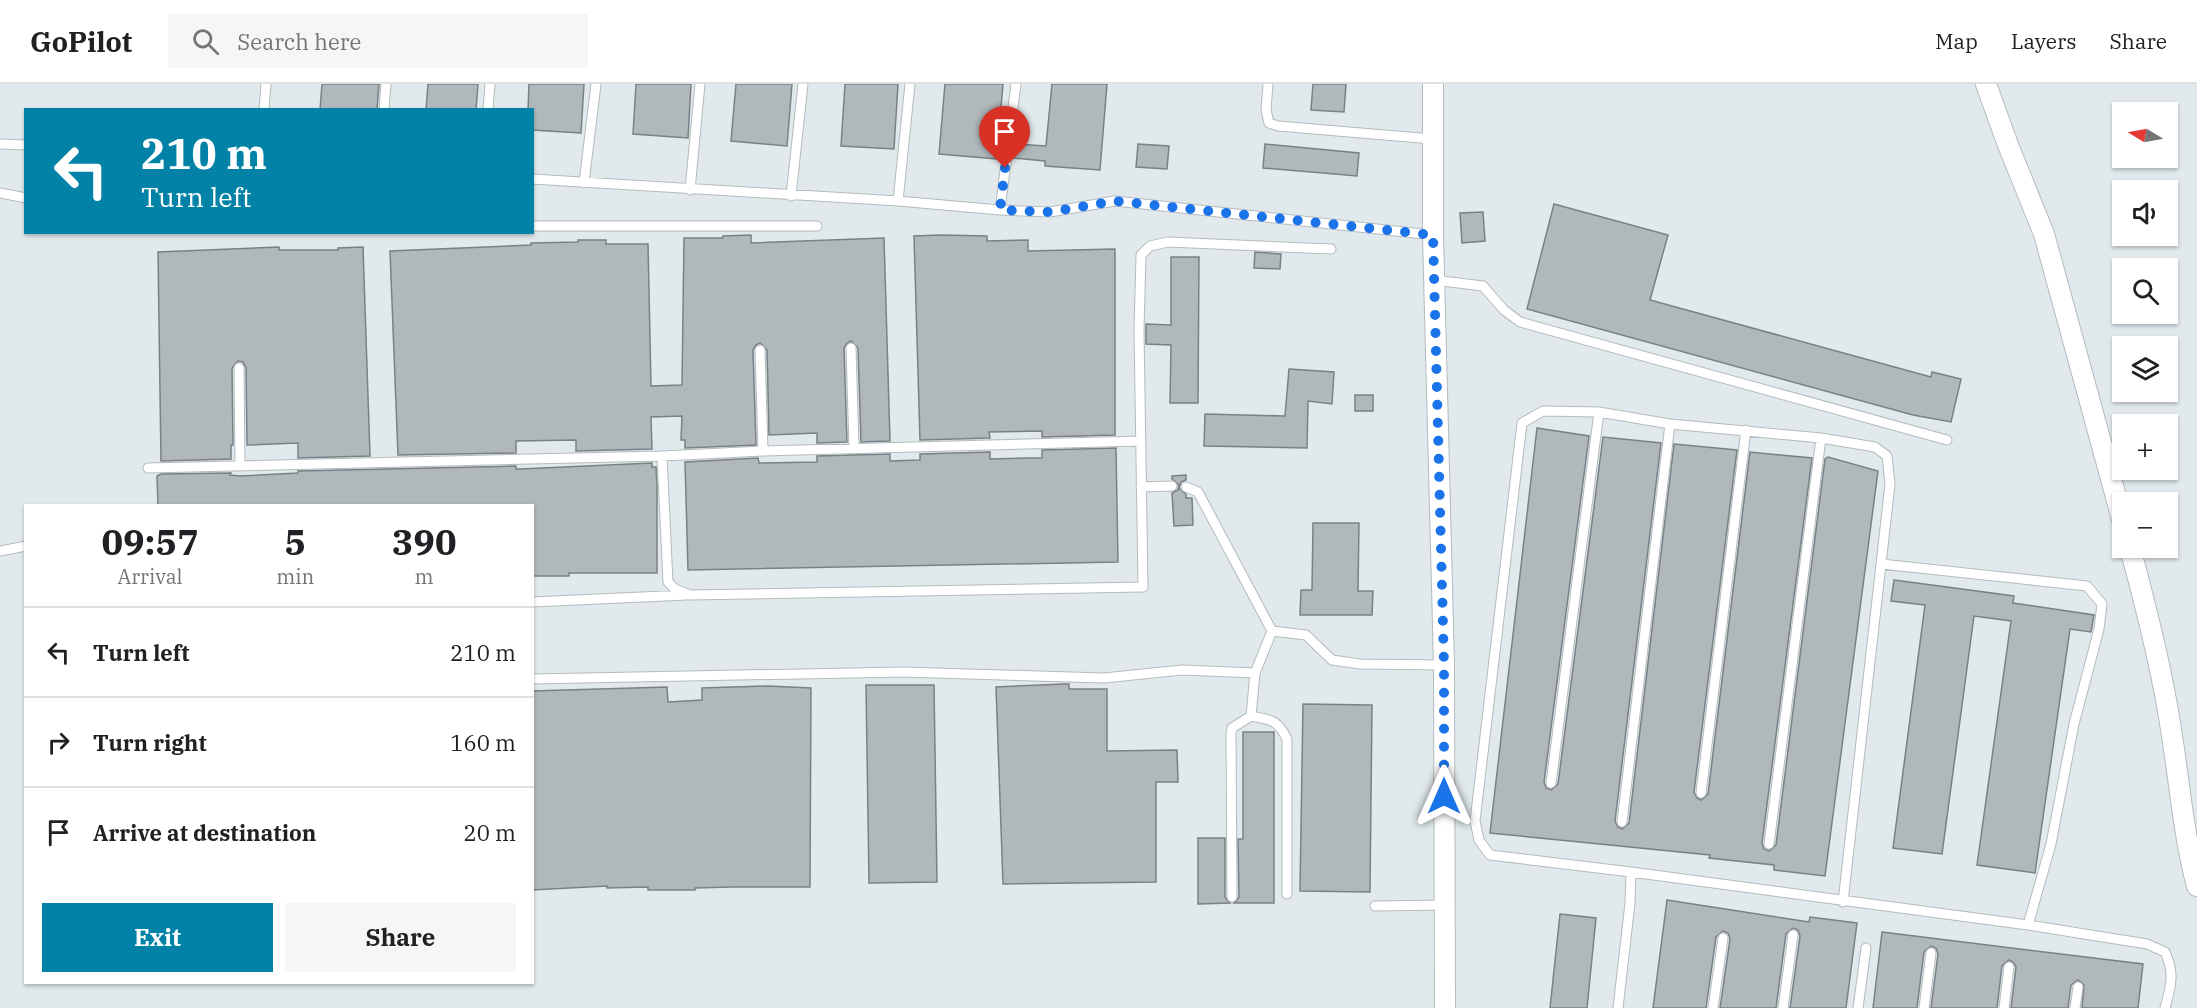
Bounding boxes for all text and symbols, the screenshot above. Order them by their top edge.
search box [168,14,588,68]
text: GoPilot [30,23,132,60]
icon: search [189,25,222,58]
text: Search here [237,27,361,56]
text: Map [1935,27,1978,55]
text: Layers [2011,27,2077,55]
text: Share [2110,27,2167,55]
north arrow [2112,102,2178,168]
map controls [2112,102,2178,558]
pin [979,106,1030,168]
icon: arrive [988,115,1021,148]
text: 210 m [141,126,267,181]
icon: left [42,132,120,210]
text: Turn left [141,179,252,214]
button: sound [2112,180,2178,246]
button: search [2112,258,2178,324]
button: layers [2112,336,2178,402]
button: + [2112,414,2178,480]
button: − [2112,492,2178,558]
text: 09:57 [101,518,199,565]
text: 5 [284,518,306,565]
text: 390 [392,518,457,565]
text: Arrival [118,563,183,590]
text: min [276,563,314,590]
text: m [415,563,434,590]
icon: left [42,636,75,669]
text: Turn left [93,638,189,667]
text: 210 m [450,638,516,667]
icon: right [42,726,75,759]
text: Turn right [93,728,207,757]
text: 160 m [450,728,516,757]
position arrow [1412,764,1476,828]
icon: arrive [42,816,75,849]
text: Arrive at destination [93,818,316,847]
text: 20 m [464,818,516,847]
button: Exit [42,903,273,972]
button: Share [285,903,516,972]

